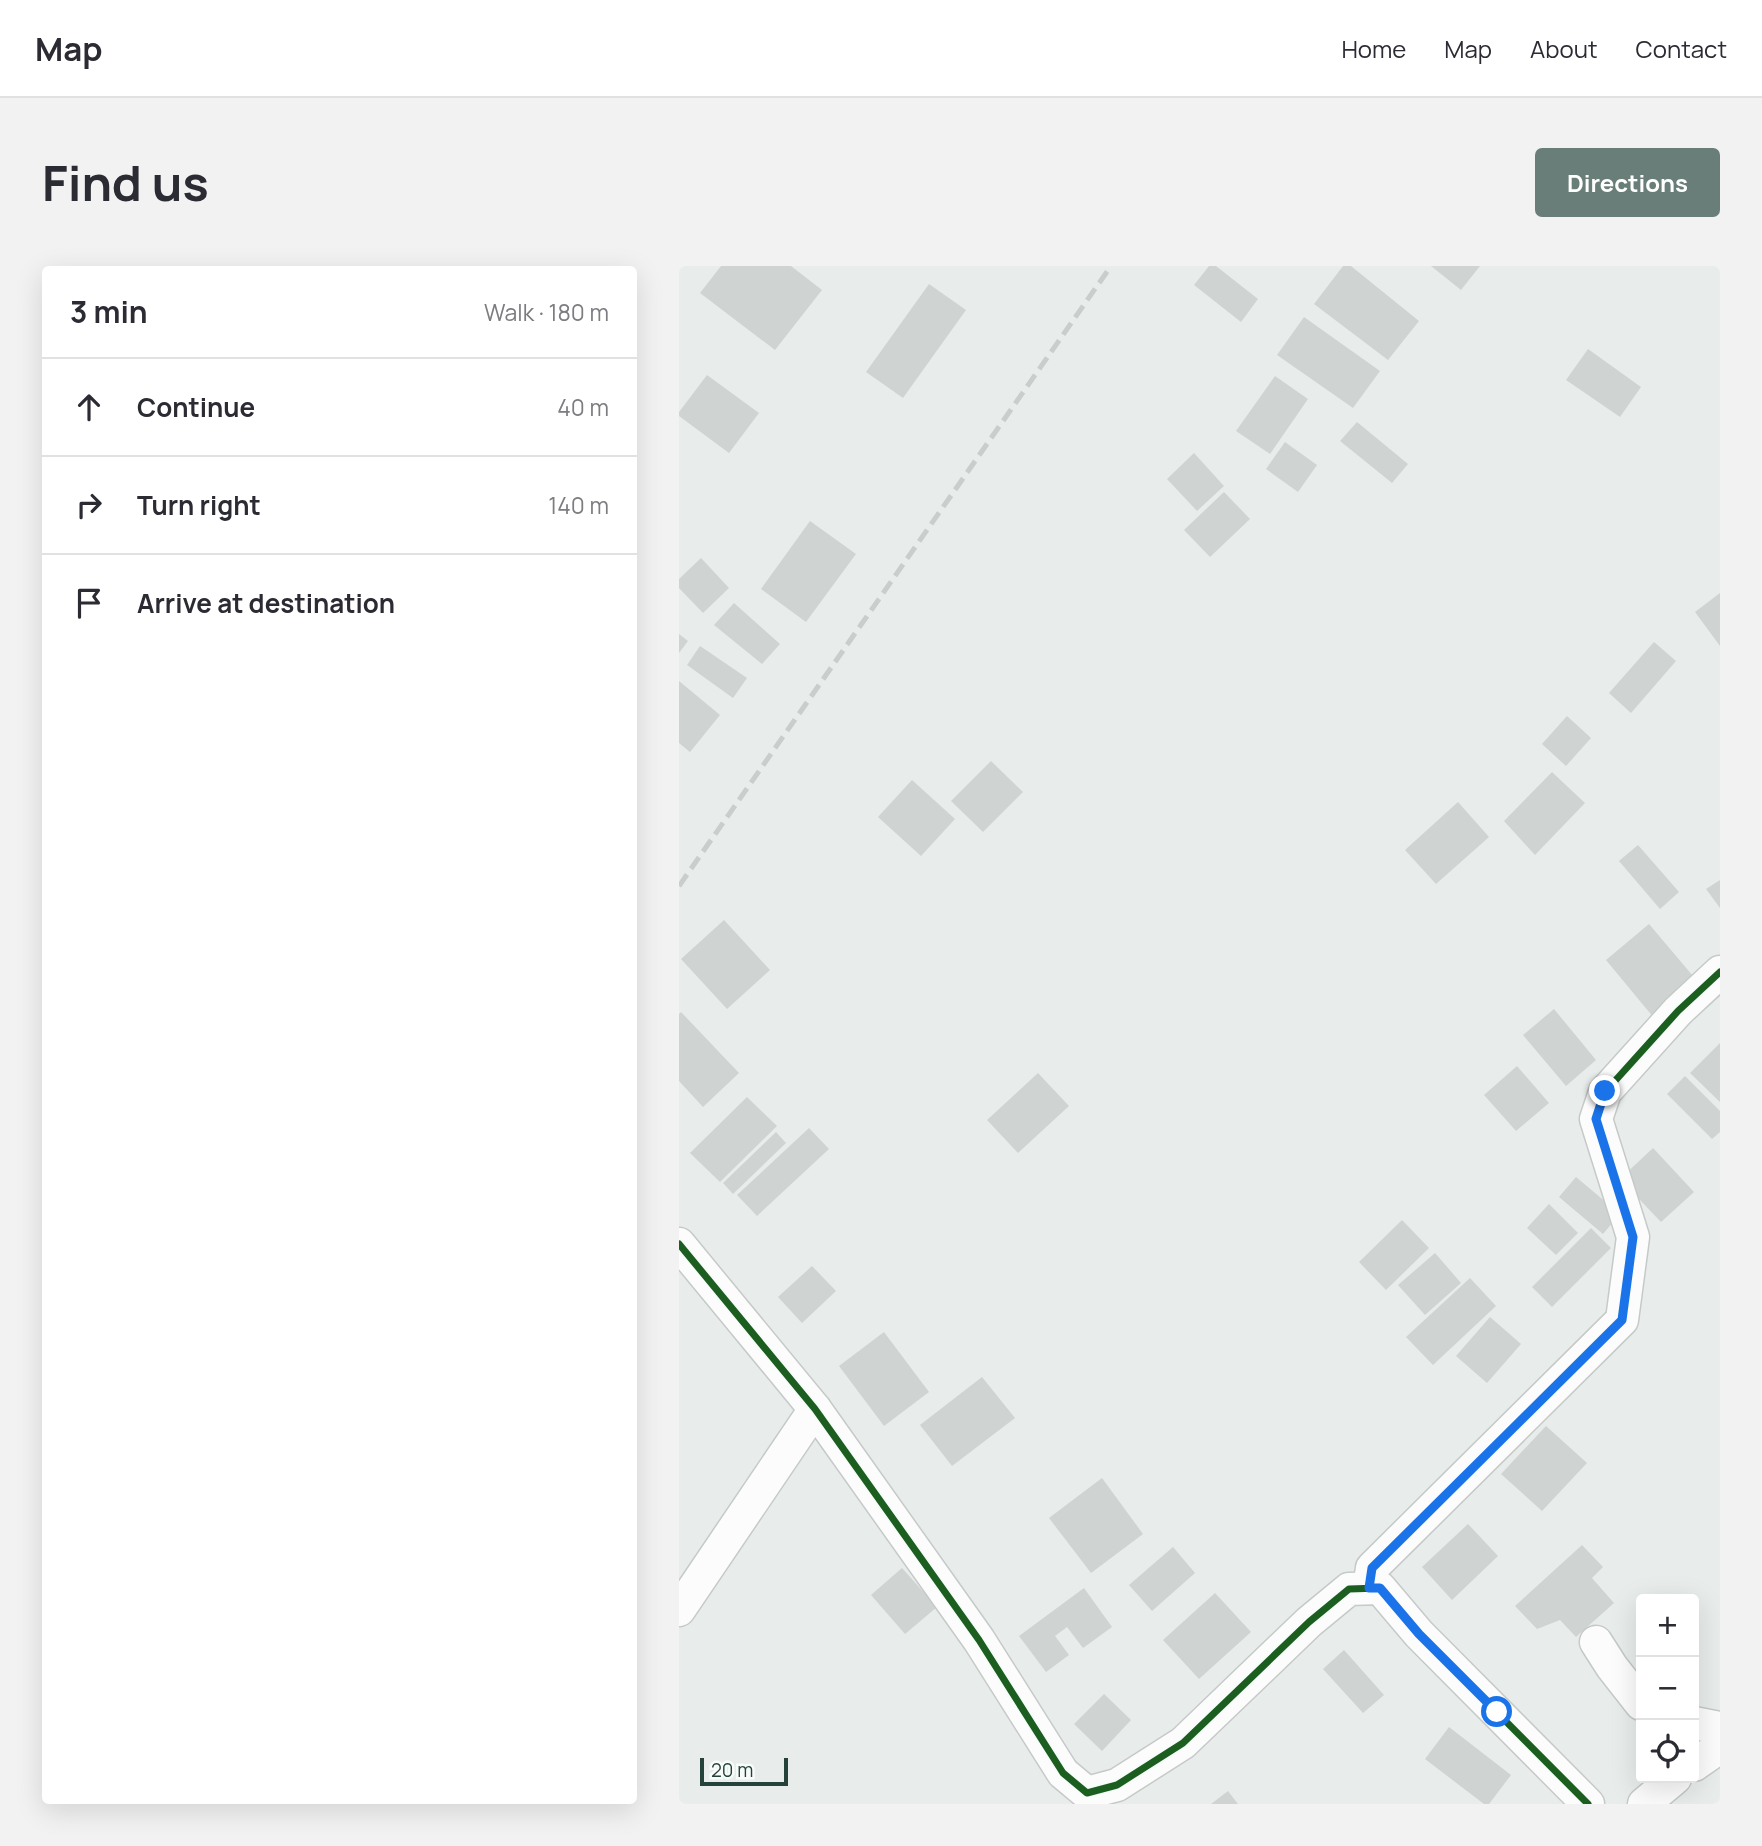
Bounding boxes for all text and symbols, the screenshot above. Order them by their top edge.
text: Map [35,26,103,71]
text: Home [1341,32,1406,65]
text: Map [1444,32,1492,65]
text: About [1530,32,1598,65]
text: Contact [1636,32,1727,65]
button: Directions [1535,148,1720,217]
text: Find us [42,149,209,216]
text: 3 min [70,291,148,332]
text: Walk · 180 m [484,296,609,328]
icon: ahead [70,388,108,426]
text: Continue [137,389,255,425]
text: 40 m [557,391,609,423]
icon: right [70,486,108,524]
text: Turn right [137,487,261,523]
text: 140 m [548,489,609,521]
icon: arrive [70,584,108,622]
text: Arrive at destination [137,585,395,621]
route end [1589,1075,1620,1106]
map controls [1636,1594,1699,1783]
button: + [1636,1594,1699,1657]
button: − [1636,1657,1699,1720]
route start [1481,1696,1512,1727]
button: locate [1636,1720,1699,1783]
scale bar [700,1755,787,1787]
text: 20 m [711,1757,753,1783]

